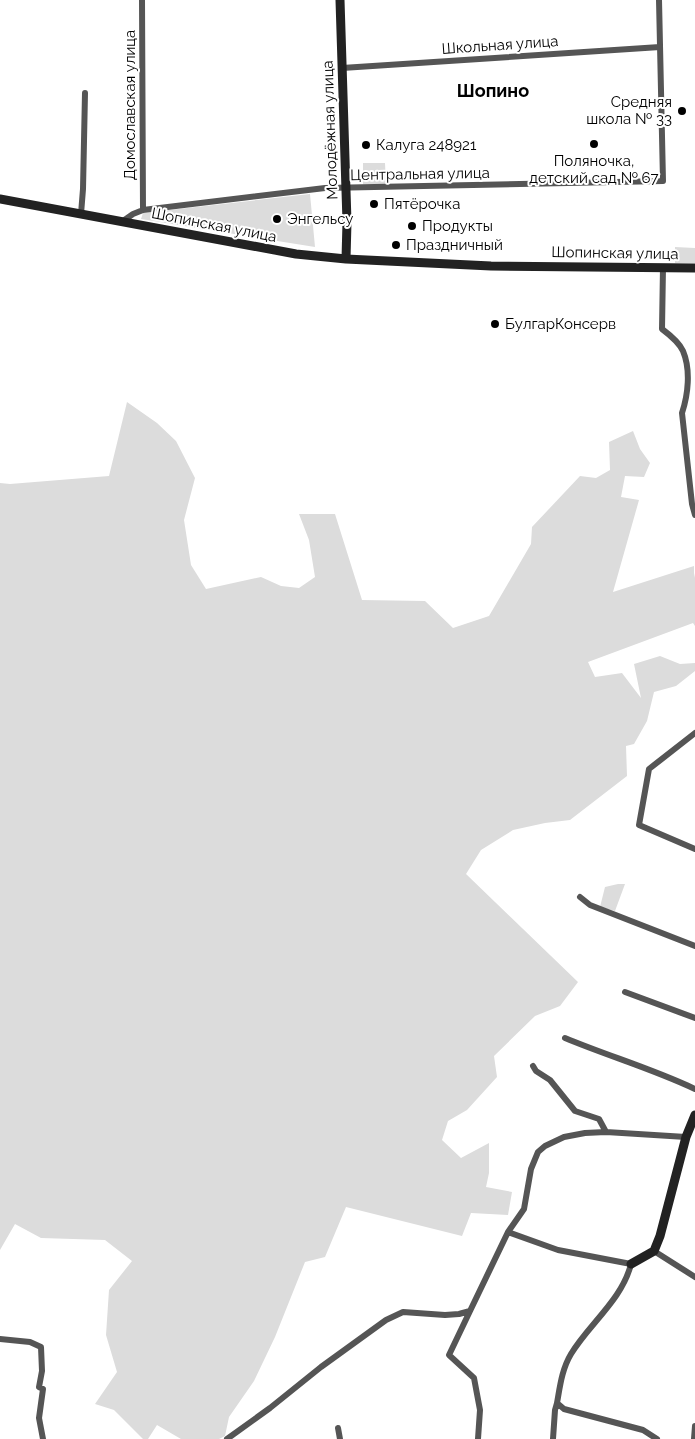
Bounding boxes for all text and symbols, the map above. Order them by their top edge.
street label: Домославская улица [121,30,139,180]
street label: Школьная улица [441,32,559,58]
street label: Молодёжная улица [319,60,341,200]
district label: Шопино [457,80,529,101]
place label: Средняя школа № 33 [586,93,672,128]
marker: Средняя школа № 33 [676,105,688,117]
place label: Калуга 248921 [376,136,477,154]
marker: Поляночка, детский сад № 67 [588,138,600,150]
marker: Калуга 248921 [360,139,372,151]
place label: Поляночка, детский сад № 67 [529,152,659,187]
street label: Центральная улица [350,164,490,184]
place label: Пятёрочка [384,195,460,213]
marker: Пятёрочка [368,198,380,210]
street label: Шопинская улица [150,204,278,246]
place label: Энгельсу [287,210,353,228]
marker: Энгельсу [271,213,283,225]
place label: Продукты [422,217,493,235]
marker: Продукты [406,220,418,232]
place label: Праздничный [406,236,503,254]
marker: Праздничный [390,239,402,251]
street label: Шопинская улица [551,243,679,263]
place label: БулгарКонсерв [505,315,616,333]
marker: БулгарКонсерв [489,318,501,330]

